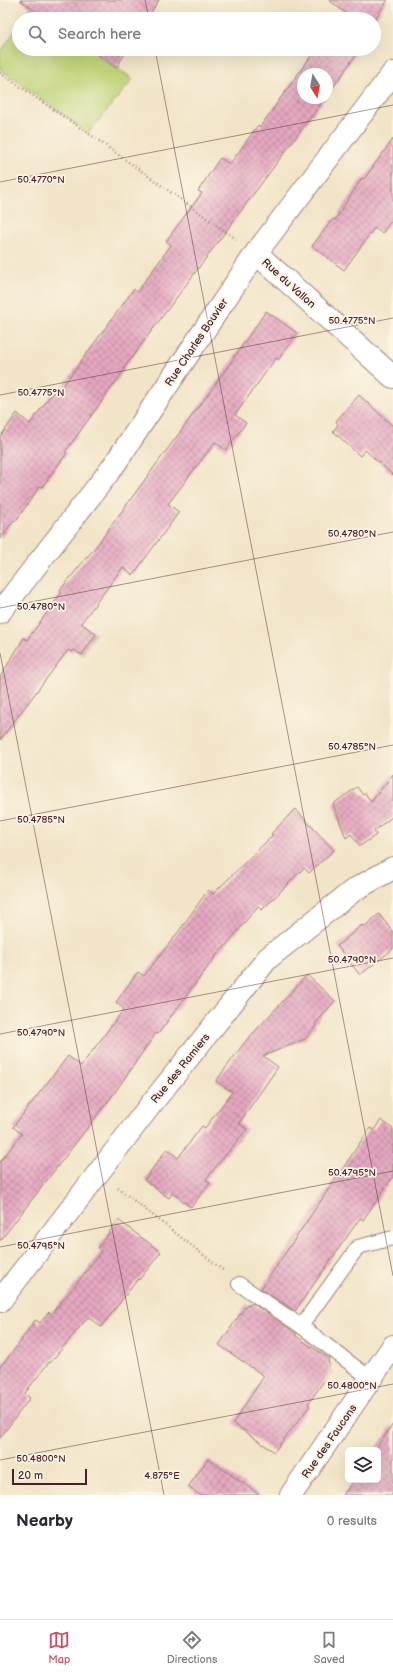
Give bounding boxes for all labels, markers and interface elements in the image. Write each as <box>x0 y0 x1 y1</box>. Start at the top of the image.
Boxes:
search box <box>12 12 381 56</box>
icon: search <box>26 23 48 45</box>
text: Search here <box>58 25 141 44</box>
north arrow <box>297 68 333 104</box>
text: 50.4770°N <box>17 174 65 186</box>
street label: Rue du Vallon <box>259 256 318 311</box>
street label: Rue Charles Bouvier <box>162 295 231 389</box>
text: 50.4775°N <box>328 315 376 327</box>
text: 50.4775°N <box>17 387 65 399</box>
text: 50.4780°N <box>328 528 376 540</box>
text: 50.4780°N <box>17 601 65 613</box>
text: 50.4785°N <box>328 741 376 753</box>
text: 50.4785°N <box>17 814 65 826</box>
text: 50.4790°N <box>328 954 376 966</box>
text: 50.4790°N <box>17 1027 65 1039</box>
street label: Rue des Ramiers <box>148 1030 213 1106</box>
text: 50.4795°N <box>328 1167 376 1179</box>
text: 50.4795°N <box>17 1240 65 1252</box>
text: 50.4800°N <box>327 1380 377 1392</box>
street label: Rue des Faucons <box>299 1401 360 1481</box>
map controls <box>345 1447 381 1483</box>
button: layers <box>345 1447 381 1483</box>
text: 50.4800°N <box>16 1453 66 1465</box>
scale bar <box>12 1467 87 1486</box>
text: 20 m <box>18 1469 43 1482</box>
text: 4.875°E <box>144 1470 180 1482</box>
text: Nearby <box>16 1511 73 1531</box>
text: 0 results <box>327 1513 377 1529</box>
tab: Map <box>48 1629 70 1666</box>
tab: Directions <box>167 1629 217 1666</box>
tab: Saved <box>314 1629 345 1666</box>

